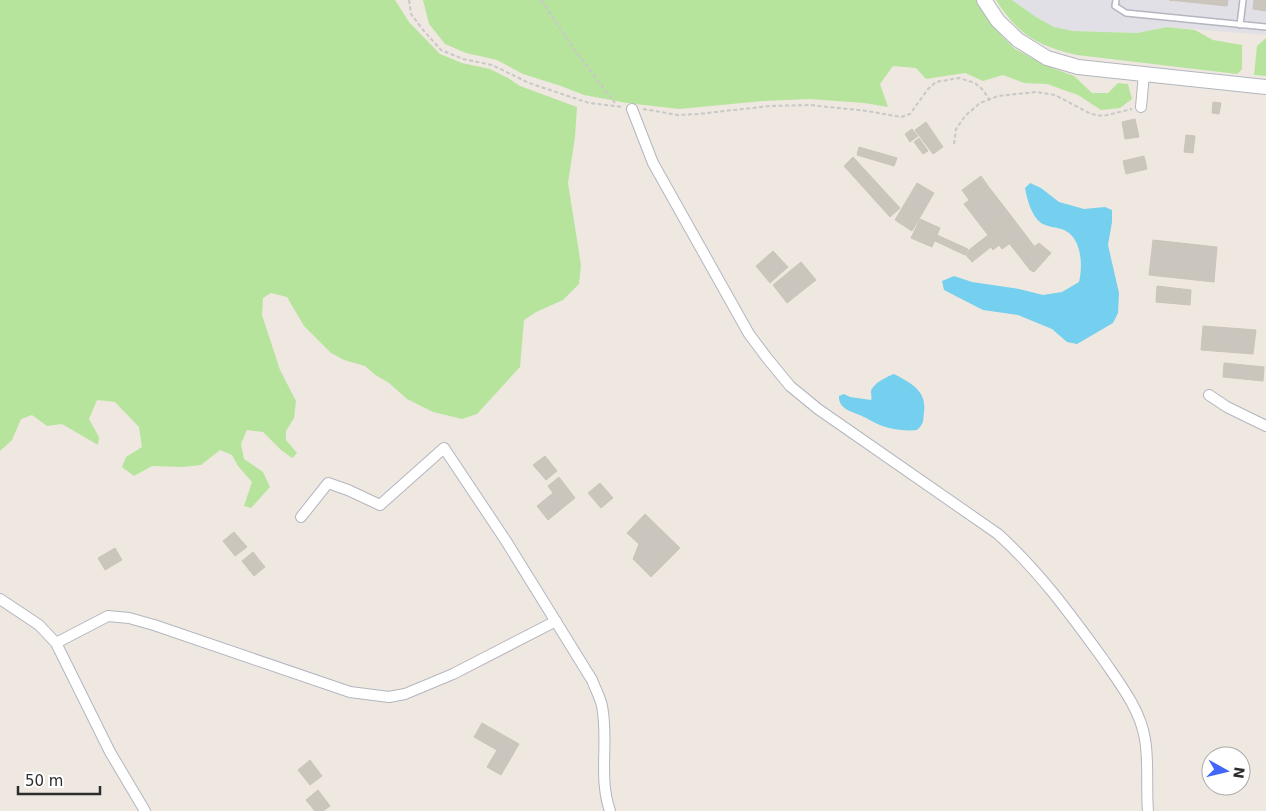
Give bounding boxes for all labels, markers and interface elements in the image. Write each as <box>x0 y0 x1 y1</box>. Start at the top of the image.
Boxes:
north arrow <box>1201 746 1251 796</box>
scale bar <box>18 764 100 796</box>
text: N <box>1230 766 1248 780</box>
text: 50 m <box>25 772 63 790</box>

